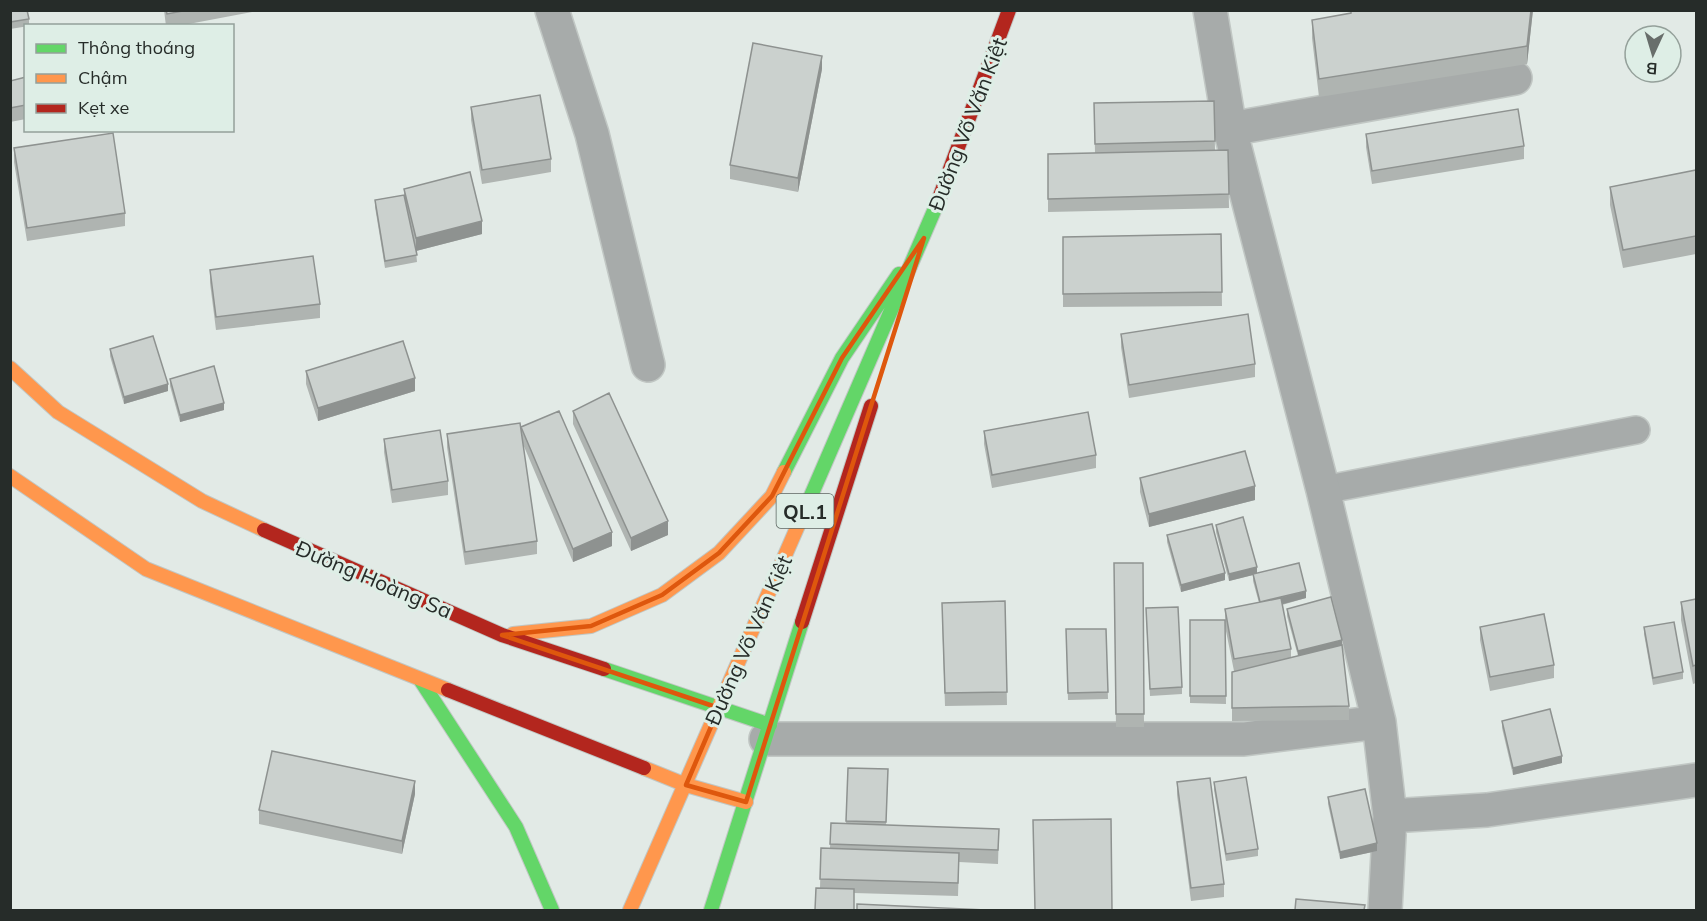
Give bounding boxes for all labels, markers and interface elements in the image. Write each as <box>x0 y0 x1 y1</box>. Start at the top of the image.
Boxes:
legend <box>24 24 234 132</box>
north arrow <box>1623 24 1683 84</box>
street label: Đường Võ Văn Kiệt <box>922 34 1012 214</box>
text: Thông thoáng <box>78 36 195 59</box>
text: B <box>1646 59 1658 79</box>
text: Chậm <box>78 66 127 89</box>
text: Kẹt xe <box>78 96 129 119</box>
road number: QL.1 <box>776 494 834 528</box>
street label: Đường Hoàng Sa <box>292 534 456 624</box>
street label: Đường Võ Văn Kiệt <box>699 551 797 729</box>

